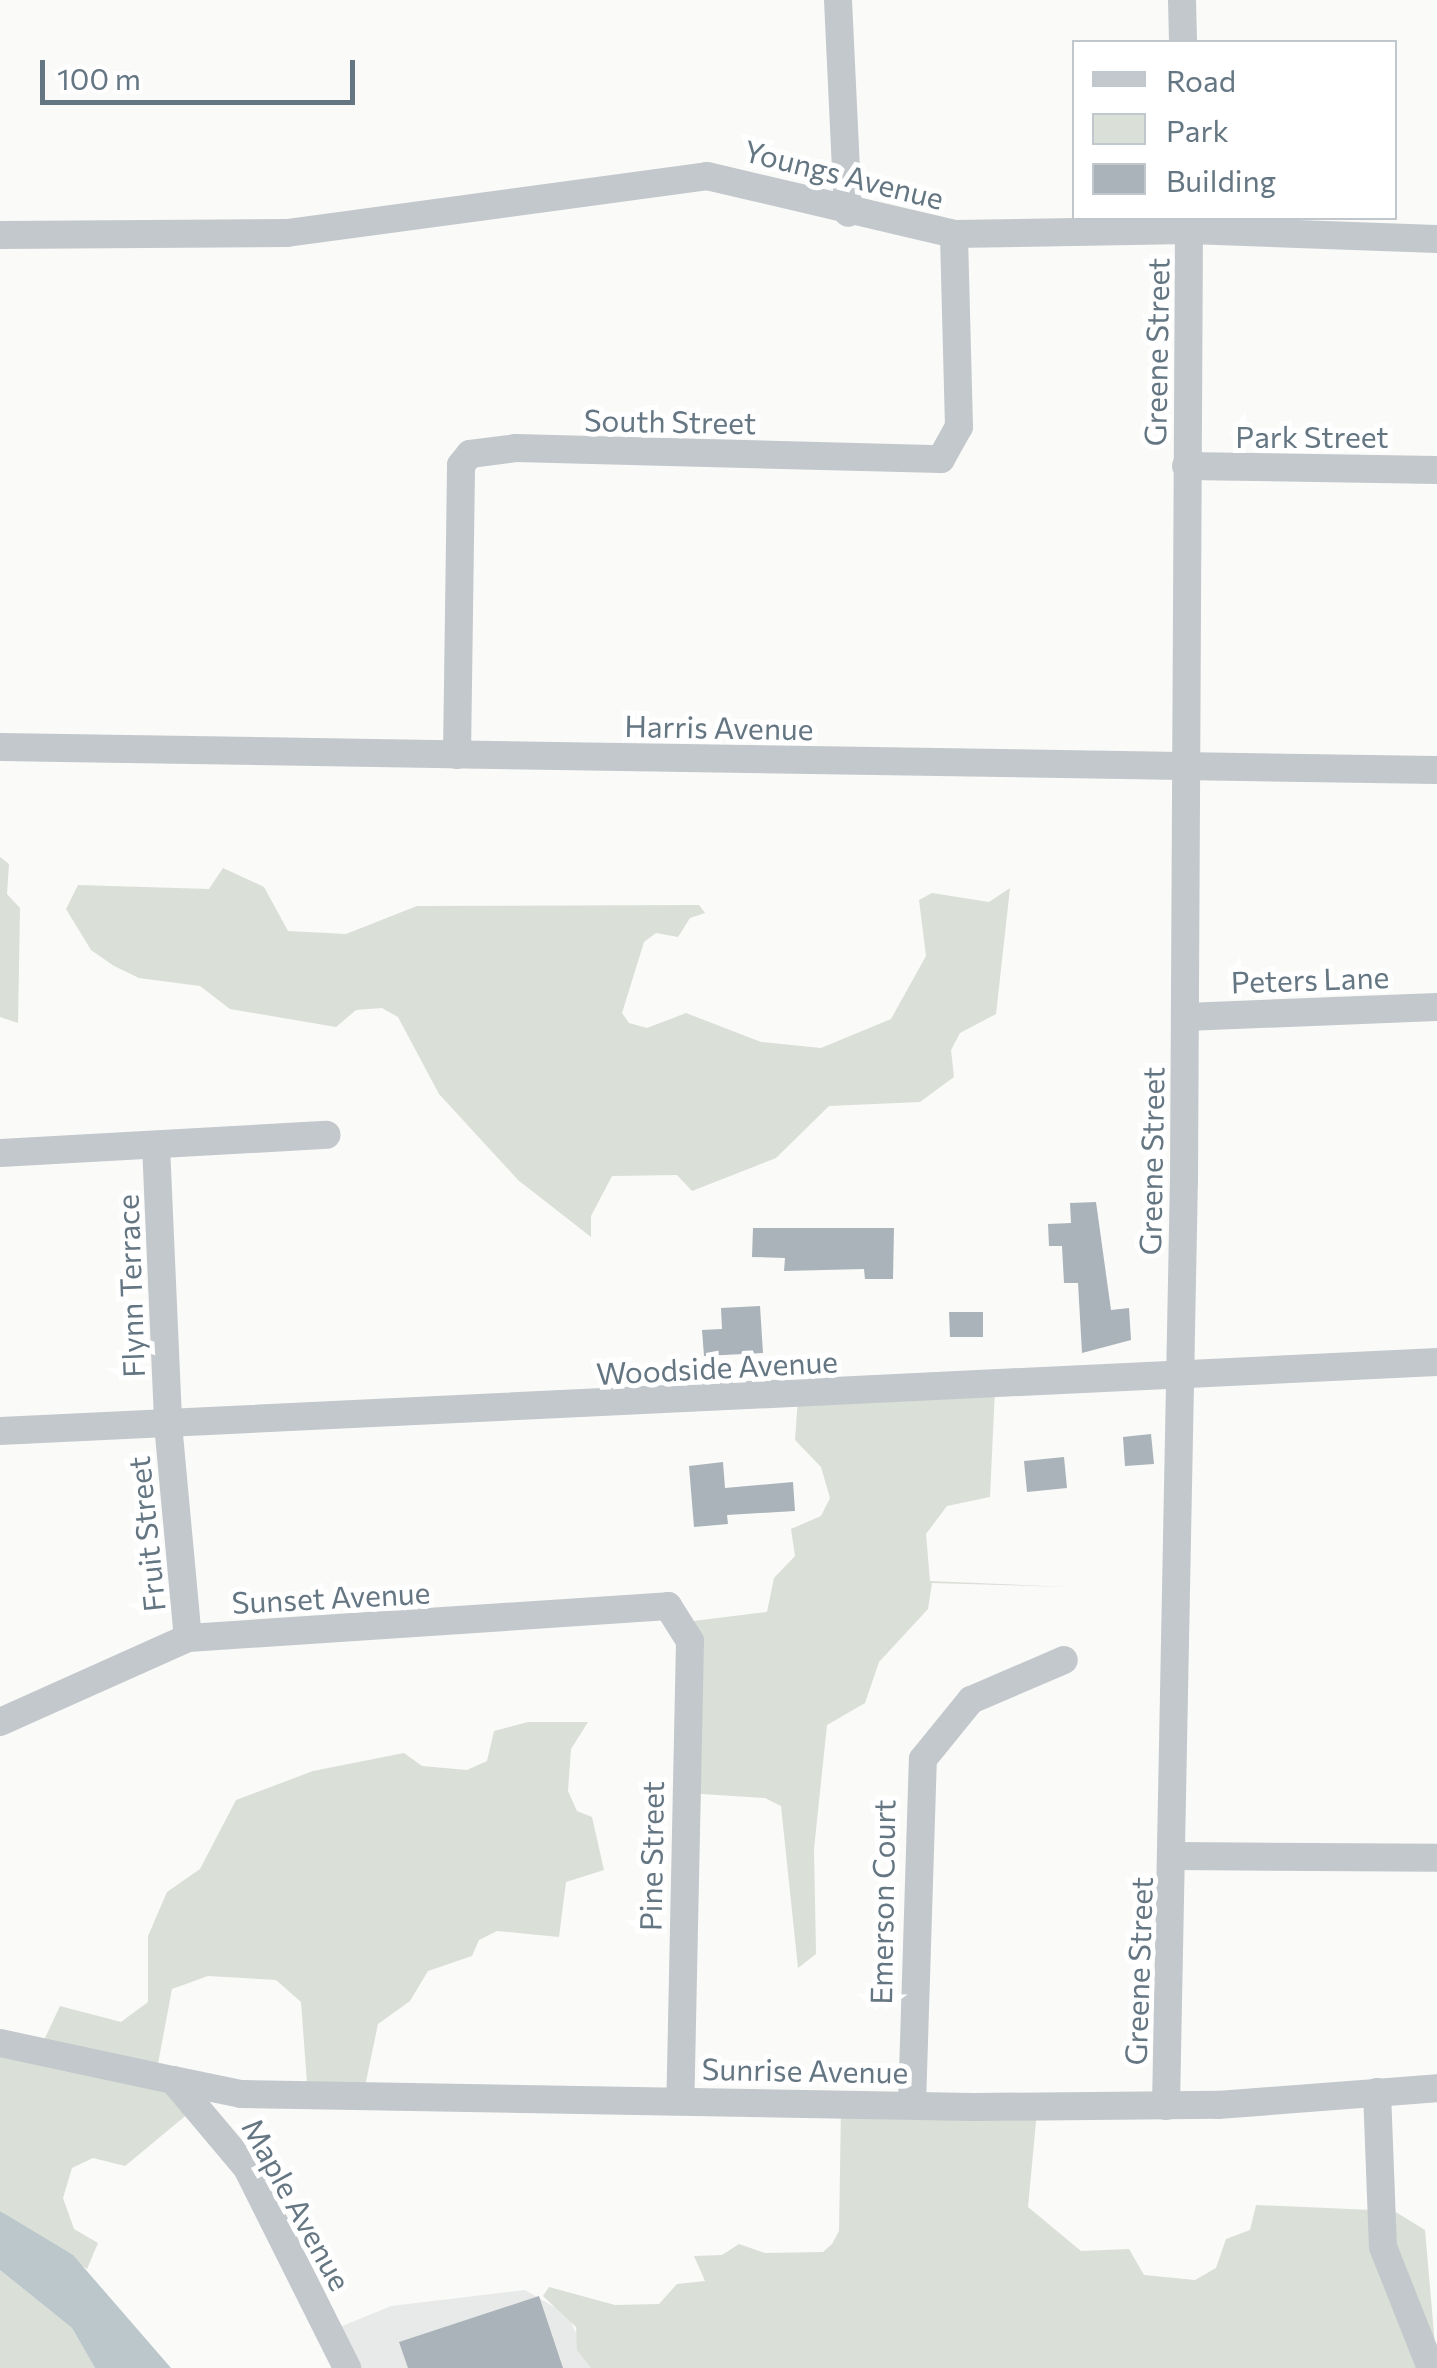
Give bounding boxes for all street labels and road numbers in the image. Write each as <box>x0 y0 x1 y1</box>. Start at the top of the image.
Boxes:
street label: Youngs Avenue <box>741 132 947 216</box>
street label: Greene Street <box>1136 257 1176 447</box>
street label: South Street <box>584 401 756 441</box>
street label: Park Street <box>1235 418 1389 454</box>
street label: Harris Avenue <box>624 707 814 747</box>
street label: Peters Lane <box>1230 958 1390 1000</box>
street label: Greene Street <box>1131 1066 1171 1256</box>
street label: Flynn Terrace <box>109 1194 151 1378</box>
street label: Woodside Avenue <box>595 1343 839 1391</box>
street label: Fruit Street <box>120 1455 172 1613</box>
street label: Sunset Avenue <box>231 1574 431 1620</box>
street label: Pine Street <box>632 1781 670 1931</box>
street label: Emerson Court <box>862 1799 902 2005</box>
street label: Greene Street <box>1117 1876 1159 2066</box>
street label: Sunrise Avenue <box>701 2050 909 2090</box>
street label: Maple Avenue <box>235 2112 359 2296</box>

